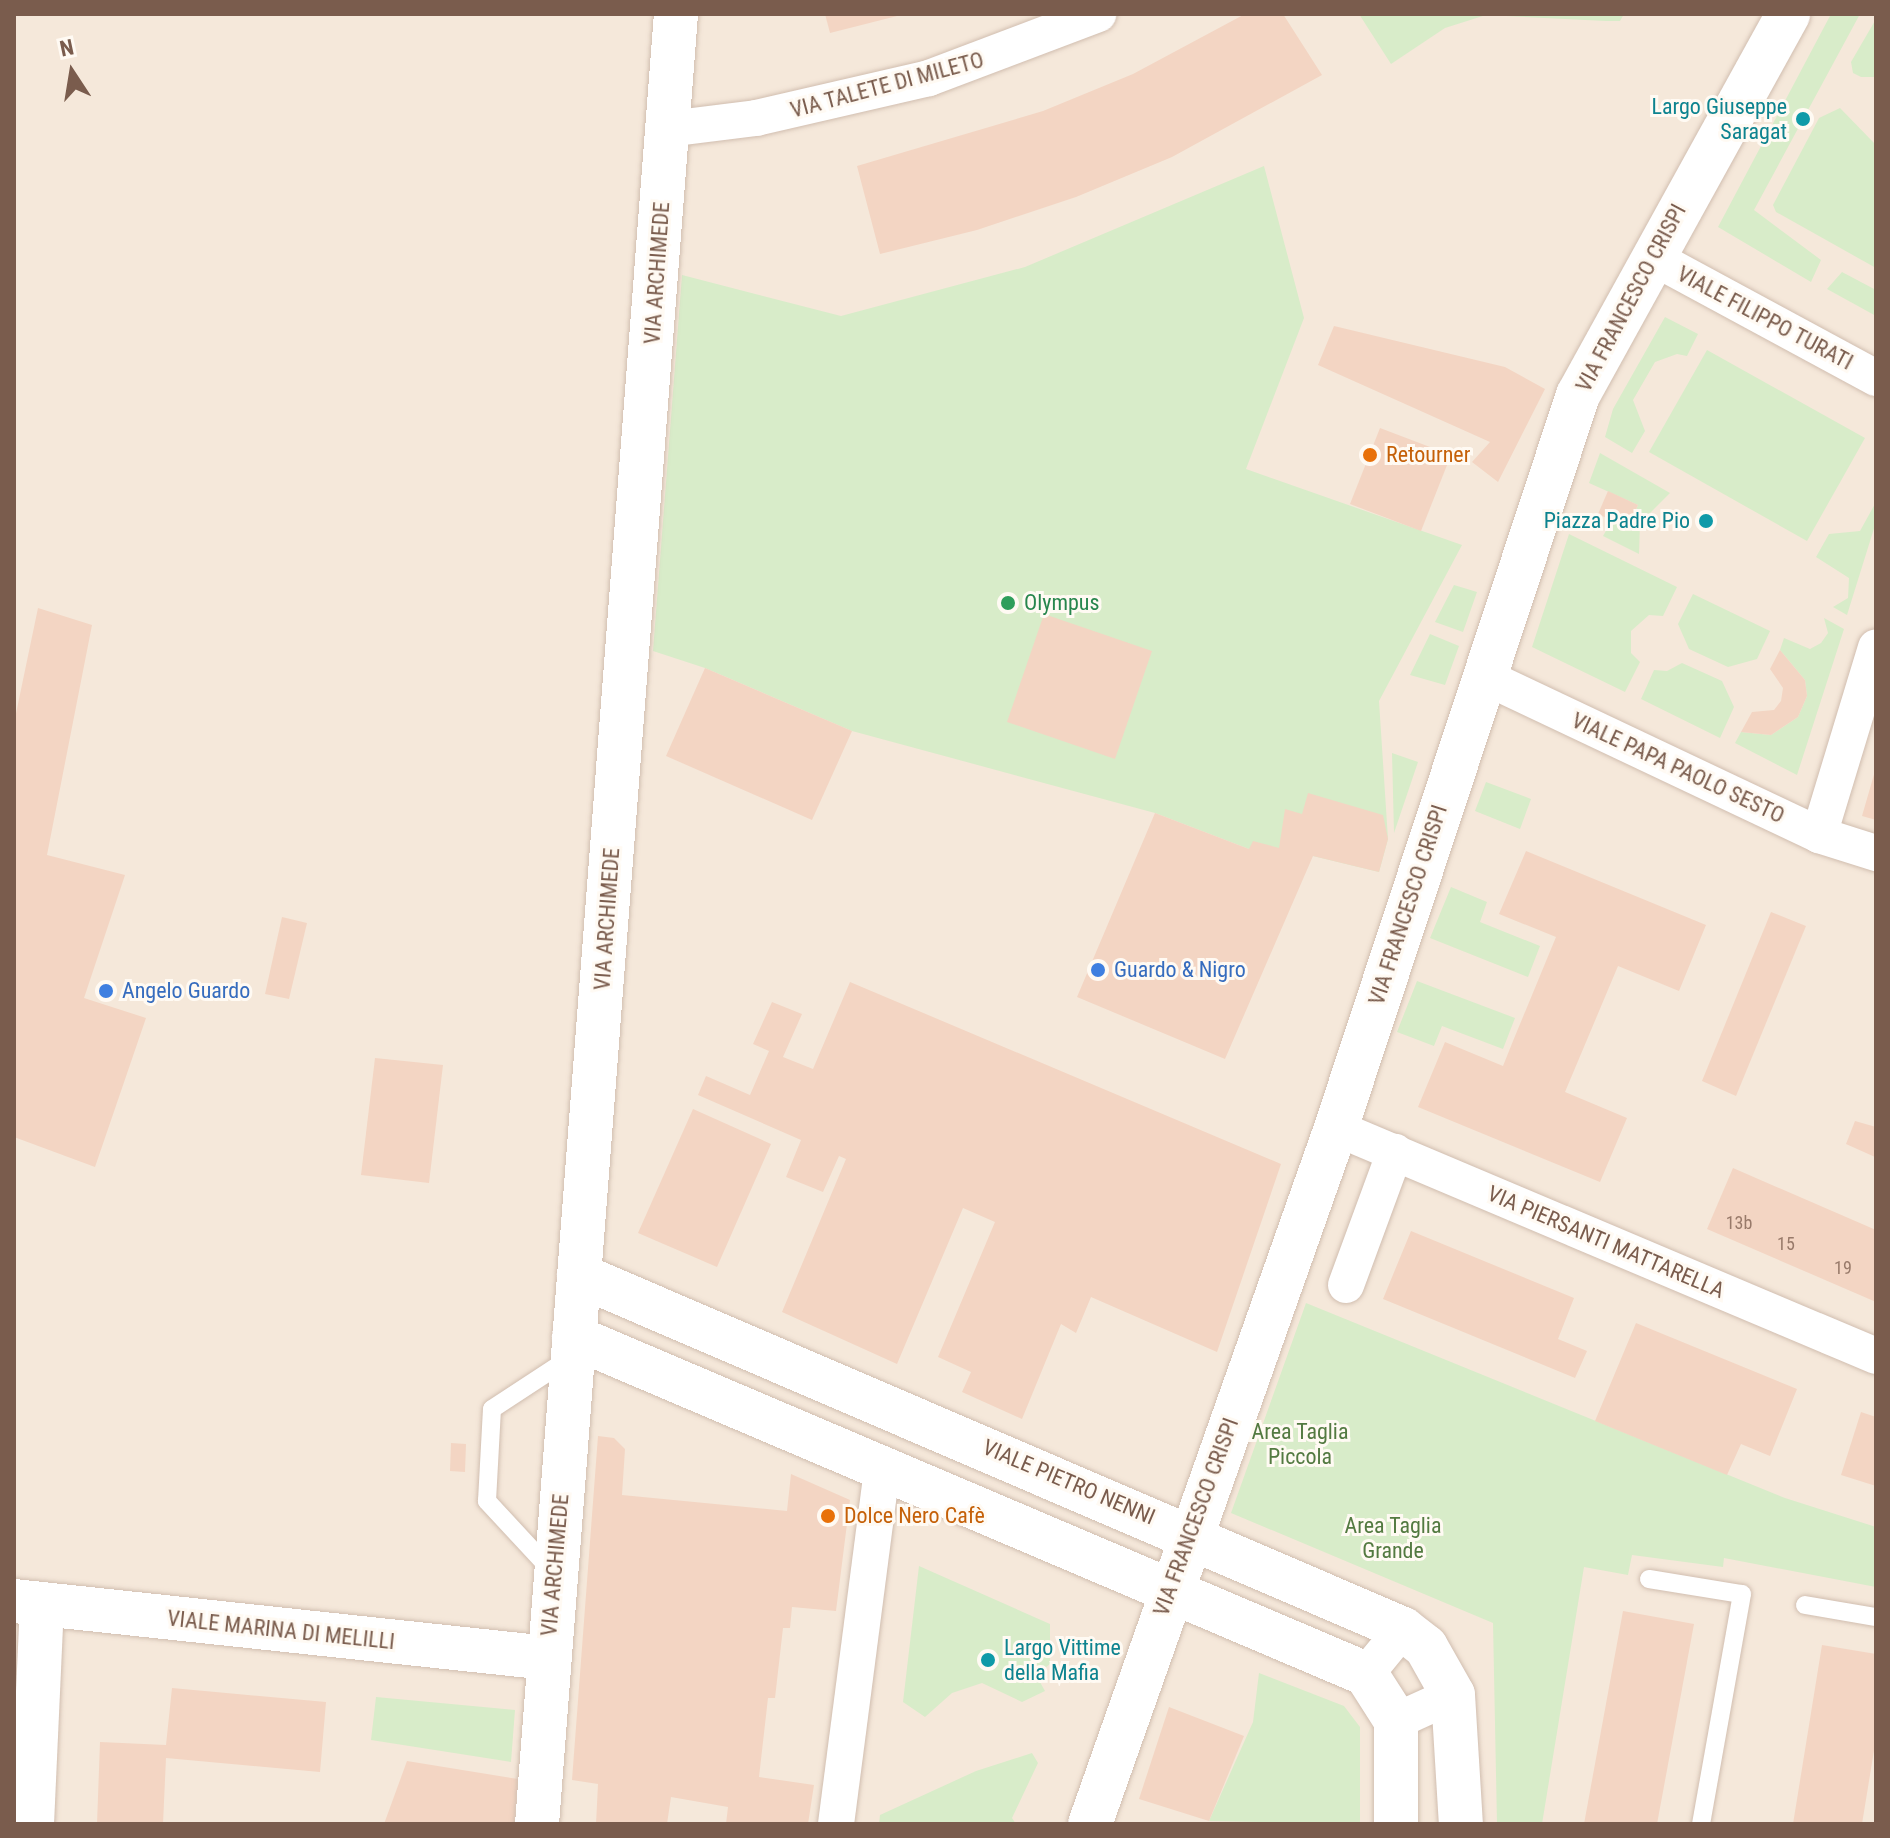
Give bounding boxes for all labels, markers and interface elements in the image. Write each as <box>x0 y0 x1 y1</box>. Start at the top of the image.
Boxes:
north arrow <box>32 32 112 112</box>
text: N <box>58 34 76 62</box>
street label: VIA TALETE DI MILETO <box>787 46 987 124</box>
place label: Largo Giuseppe Saragat <box>1652 93 1787 144</box>
marker: Largo Giuseppe Saragat <box>1794 110 1812 128</box>
street label: VIA FRANCESCO CRISPI <box>1570 200 1692 396</box>
street label: VIA ARCHIMEDE <box>639 201 675 345</box>
street label: VIALE FILIPPO TURATI <box>1672 260 1858 376</box>
place label: Retourner <box>1386 442 1470 468</box>
marker: Retourner <box>1361 446 1379 464</box>
place label: Piazza Padre Pio <box>1544 508 1690 534</box>
marker: Piazza Padre Pio <box>1697 512 1715 530</box>
place label: Olympus <box>1024 590 1100 616</box>
marker: Olympus <box>999 594 1017 612</box>
street label: VIALE PAPA PAOLO SESTO <box>1567 707 1789 829</box>
street label: VIA FRANCESCO CRISPI <box>1363 802 1453 1008</box>
street label: VIA ARCHIMEDE <box>589 847 625 991</box>
place label: Guardo & Nigro <box>1114 957 1246 983</box>
marker: Guardo & Nigro <box>1089 961 1107 979</box>
place label: Angelo Guardo <box>122 978 250 1004</box>
marker: Angelo Guardo <box>97 982 115 1000</box>
street label: VIA PIERSANTI MATTARELLA <box>1484 1180 1728 1304</box>
house number: 13b <box>1726 1212 1752 1234</box>
house number: 15 <box>1777 1233 1795 1255</box>
house number: 19 <box>1834 1257 1852 1279</box>
street label: VIA FRANCESCO CRISPI <box>1148 1414 1244 1620</box>
park label: Area Taglia Piccola <box>1251 1418 1349 1470</box>
street label: VIALE PIETRO NENNI <box>979 1434 1159 1530</box>
street label: VIA ARCHIMEDE <box>536 1493 574 1637</box>
place label: Dolce Nero Cafè <box>844 1503 985 1529</box>
marker: Dolce Nero Cafè <box>819 1507 837 1525</box>
park label: Area Taglia Grande <box>1344 1512 1442 1564</box>
street label: VIALE MARINA DI MELILLI <box>166 1605 396 1655</box>
place label: Largo Vittime della Mafia <box>1004 1634 1121 1686</box>
marker: Largo Vittime della Mafia <box>979 1651 997 1669</box>

